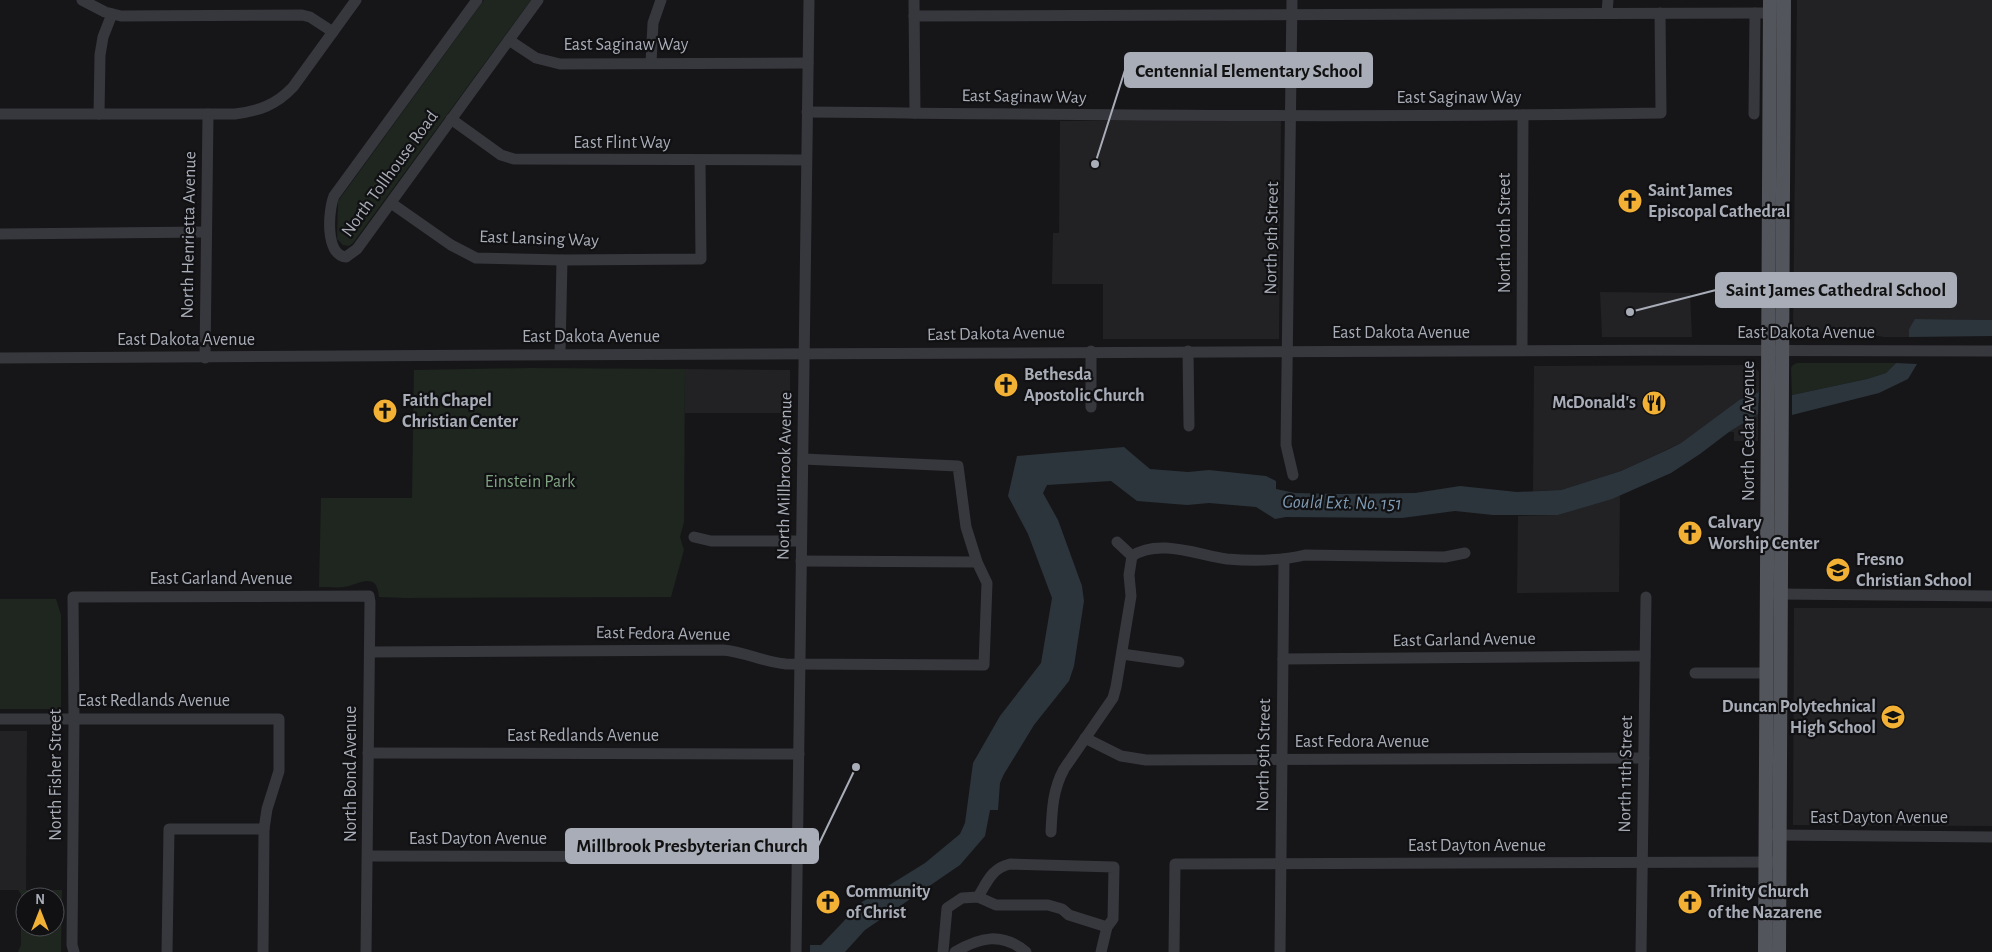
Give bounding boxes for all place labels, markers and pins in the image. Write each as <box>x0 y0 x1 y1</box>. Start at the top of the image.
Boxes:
callout: Centennial Elementary School <box>1125 53 1372 87</box>
place label: Saint James Episcopal Cathedral <box>1648 182 1790 221</box>
church icon: Saint James Episcopal Cathedral <box>1617 188 1643 214</box>
callout: Saint James Cathedral School <box>1716 273 1956 307</box>
place label: Bethesda Apostolic Church <box>1024 366 1144 405</box>
church icon: Bethesda Apostolic Church <box>993 372 1019 398</box>
restaurant icon: McDonald's <box>1641 390 1667 416</box>
place label: Faith Chapel Christian Center <box>402 392 519 431</box>
place label: McDonald's <box>1552 394 1636 412</box>
church icon: Faith Chapel Christian Center <box>372 398 398 424</box>
place label: Calvary Worship Center <box>1708 514 1820 553</box>
church icon: Calvary Worship Center <box>1677 520 1703 546</box>
place label: Fresno Christian School <box>1856 551 1972 590</box>
school or university icon: Fresno Christian School <box>1825 557 1851 583</box>
place label: Duncan Polytechnical High School <box>1722 698 1876 737</box>
school or university icon: Duncan Polytechnical High School <box>1880 704 1906 730</box>
callout: Millbrook Presbyterian Church <box>566 829 818 863</box>
place label: Community of Christ <box>846 883 931 922</box>
place label: Trinity Church of the Nazarene <box>1708 883 1822 922</box>
church icon: Community of Christ <box>815 889 841 915</box>
church icon: Trinity Church of the Nazarene <box>1677 889 1703 915</box>

